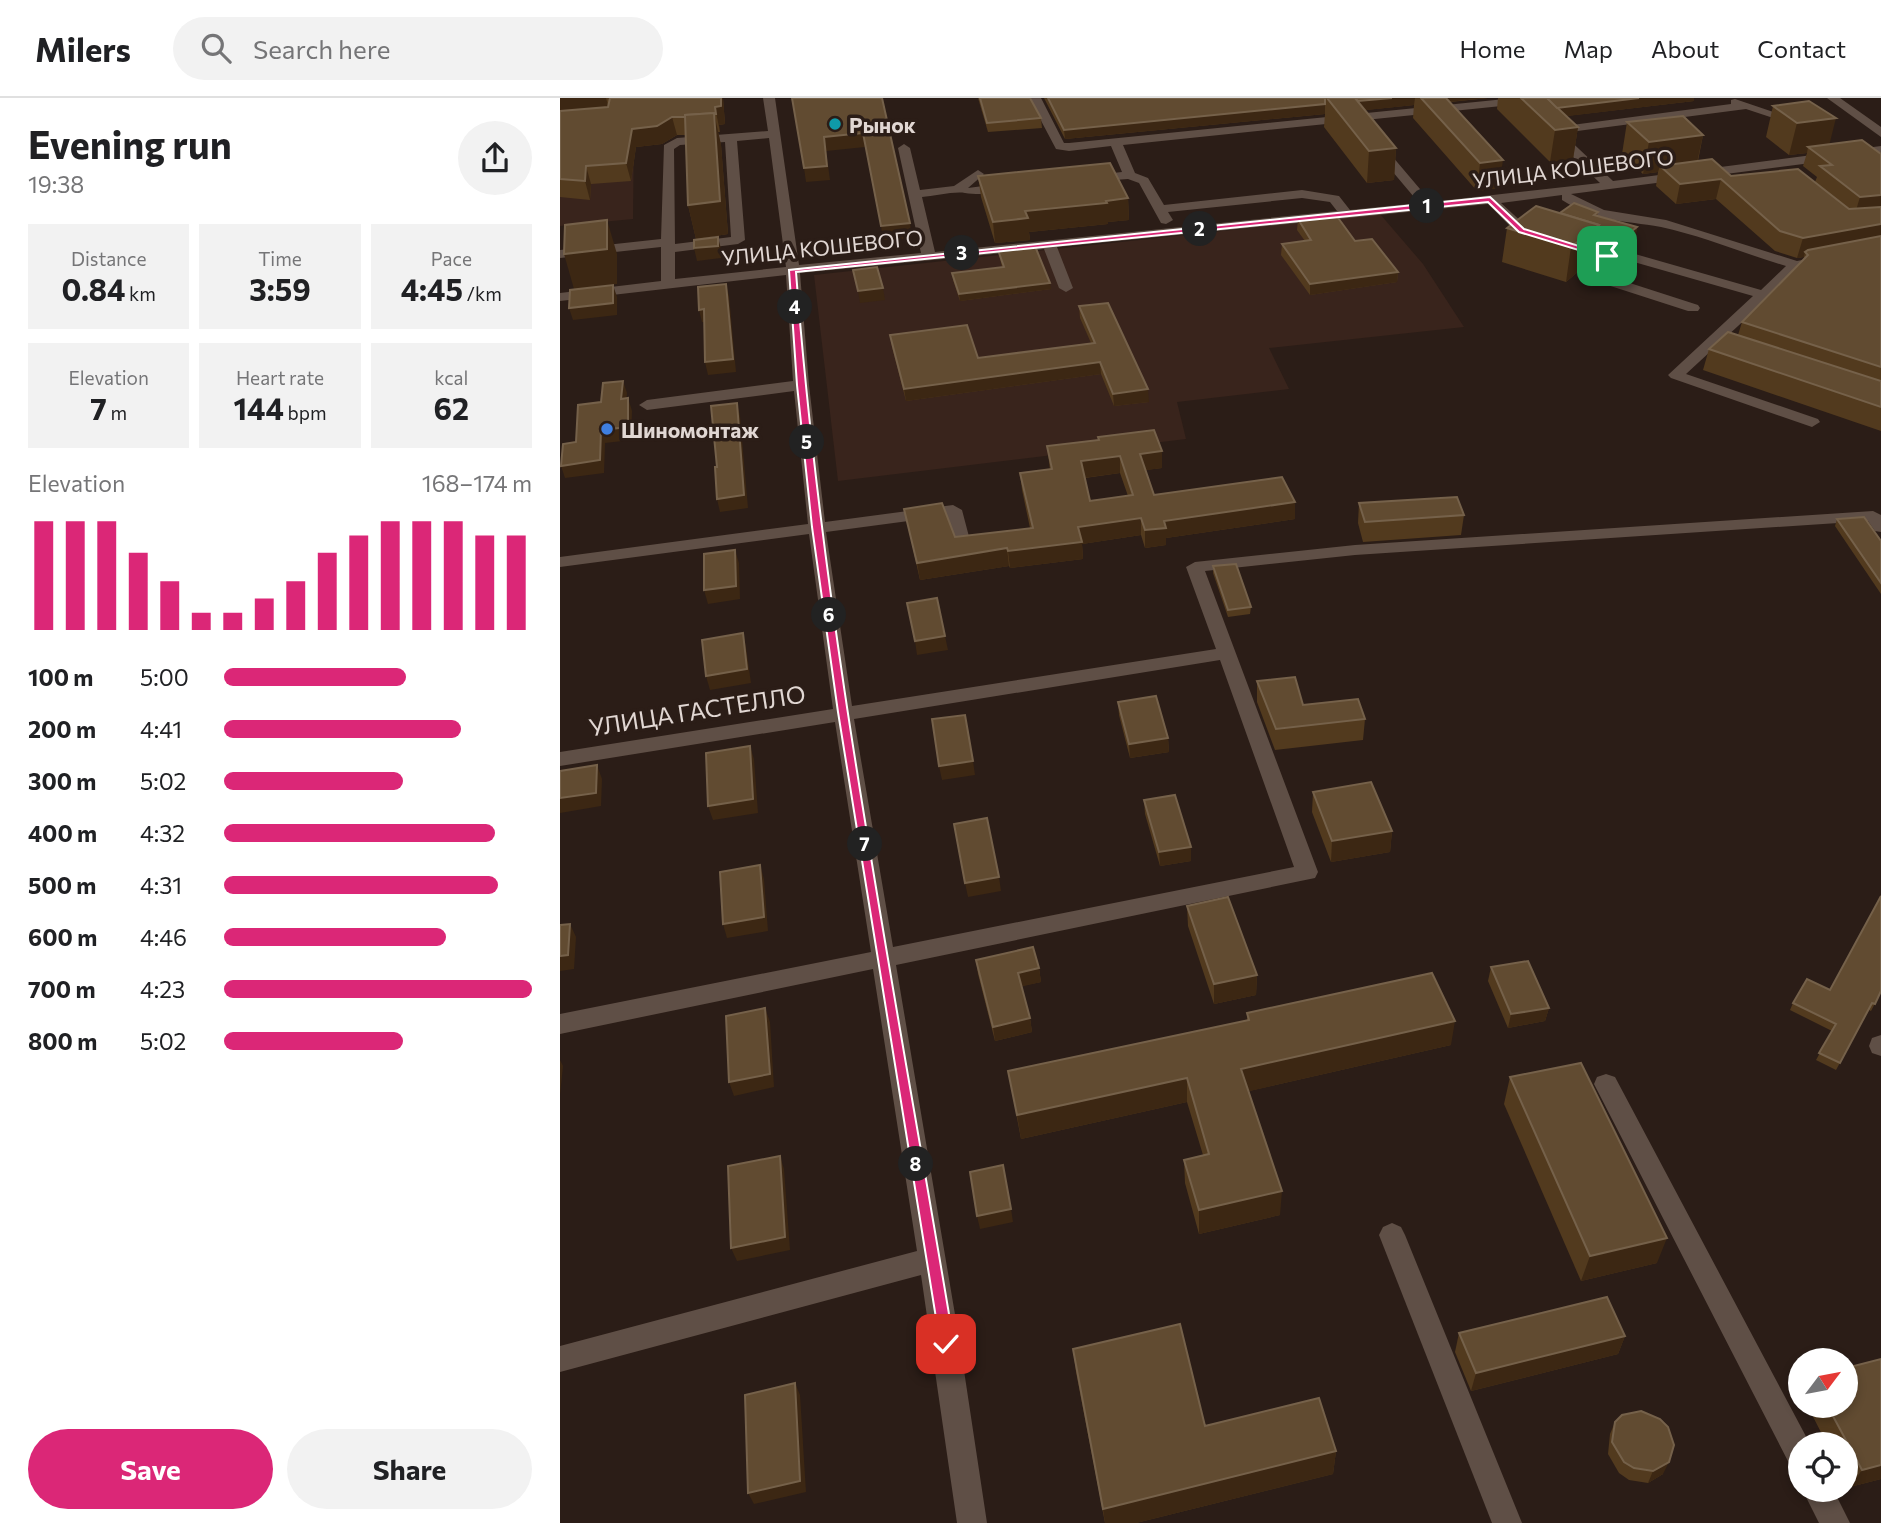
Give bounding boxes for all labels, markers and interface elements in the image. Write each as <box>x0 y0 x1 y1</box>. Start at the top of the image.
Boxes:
search box <box>173 17 663 80</box>
text: Milers <box>35 28 131 69</box>
icon: search <box>197 29 235 67</box>
text: Search here <box>253 33 390 64</box>
text: Home <box>1460 34 1526 63</box>
text: Map <box>1564 34 1613 63</box>
text: About <box>1651 34 1719 63</box>
text: Contact <box>1757 34 1846 63</box>
place label: Рынок <box>849 112 916 137</box>
marker: Рынок <box>827 116 843 132</box>
text: Evening run <box>28 120 232 167</box>
button: share <box>458 121 532 195</box>
street label: УЛИЦА КОШЕВОГО <box>1471 143 1675 193</box>
text: 19:38 <box>28 170 84 198</box>
pin: 1 <box>1410 188 1444 224</box>
text: 1 <box>1422 194 1431 217</box>
pin: 2 <box>1182 212 1218 246</box>
text: 2 <box>1194 217 1205 240</box>
street label: УЛИЦА КОШЕВОГО <box>720 224 924 270</box>
pin <box>1577 226 1637 286</box>
pin: 3 <box>944 236 980 270</box>
icon: arrive <box>1588 237 1626 275</box>
text: 3 <box>956 241 967 264</box>
text: Distance <box>71 247 146 270</box>
text: Time <box>258 247 302 270</box>
text: Pace <box>431 247 472 270</box>
text: 0.84 <box>61 270 125 307</box>
text: 3:59 <box>249 270 311 307</box>
text: 4:45 <box>401 270 463 307</box>
text: km <box>125 282 156 305</box>
text: /km <box>463 282 502 305</box>
pin: 4 <box>778 290 812 325</box>
text: 4 <box>789 295 800 318</box>
text: Elevation <box>69 366 149 389</box>
text: Heart rate <box>236 366 324 389</box>
text: kcal <box>434 366 468 389</box>
text: 7 <box>90 389 107 426</box>
text: 144 <box>233 389 284 426</box>
text: 62 <box>434 389 469 426</box>
text: m <box>107 401 127 424</box>
text: bpm <box>284 401 327 424</box>
place label: Шиномонтаж <box>621 417 759 442</box>
marker: Шиномонтаж <box>599 421 615 437</box>
pin: 5 <box>790 424 824 460</box>
text: 5 <box>801 430 812 453</box>
text: Elevation <box>28 469 125 497</box>
text: 168–174 m <box>422 469 532 497</box>
pin: 6 <box>812 598 846 632</box>
text: 6 <box>823 603 834 626</box>
text: 100 m <box>28 663 93 691</box>
text: 5:00 <box>140 663 189 691</box>
street label: УЛИЦА ГАСТЕЛЛО <box>587 679 807 741</box>
text: 200 m <box>28 715 96 743</box>
text: 4:41 <box>140 715 182 743</box>
text: 300 m <box>28 767 96 795</box>
text: 5:02 <box>140 767 186 795</box>
text: 400 m <box>28 819 97 847</box>
text: 4:32 <box>140 819 185 847</box>
pin: 7 <box>848 826 882 862</box>
text: 7 <box>859 832 870 855</box>
text: 500 m <box>28 871 96 899</box>
text: 4:31 <box>140 871 182 899</box>
text: 600 m <box>28 923 97 951</box>
text: 4:46 <box>140 923 187 951</box>
text: 700 m <box>28 975 96 1003</box>
text: 4:23 <box>140 975 185 1003</box>
text: 800 m <box>28 1027 97 1055</box>
text: 5:02 <box>140 1027 186 1055</box>
pin: 8 <box>898 1146 934 1182</box>
text: 8 <box>910 1152 921 1175</box>
pin <box>916 1314 976 1374</box>
icon: check <box>927 1325 965 1363</box>
north arrow <box>1788 1348 1858 1418</box>
map controls <box>1788 1348 1858 1502</box>
button: Save <box>28 1429 273 1509</box>
button: Share <box>287 1429 532 1509</box>
button: locate <box>1788 1432 1858 1502</box>

